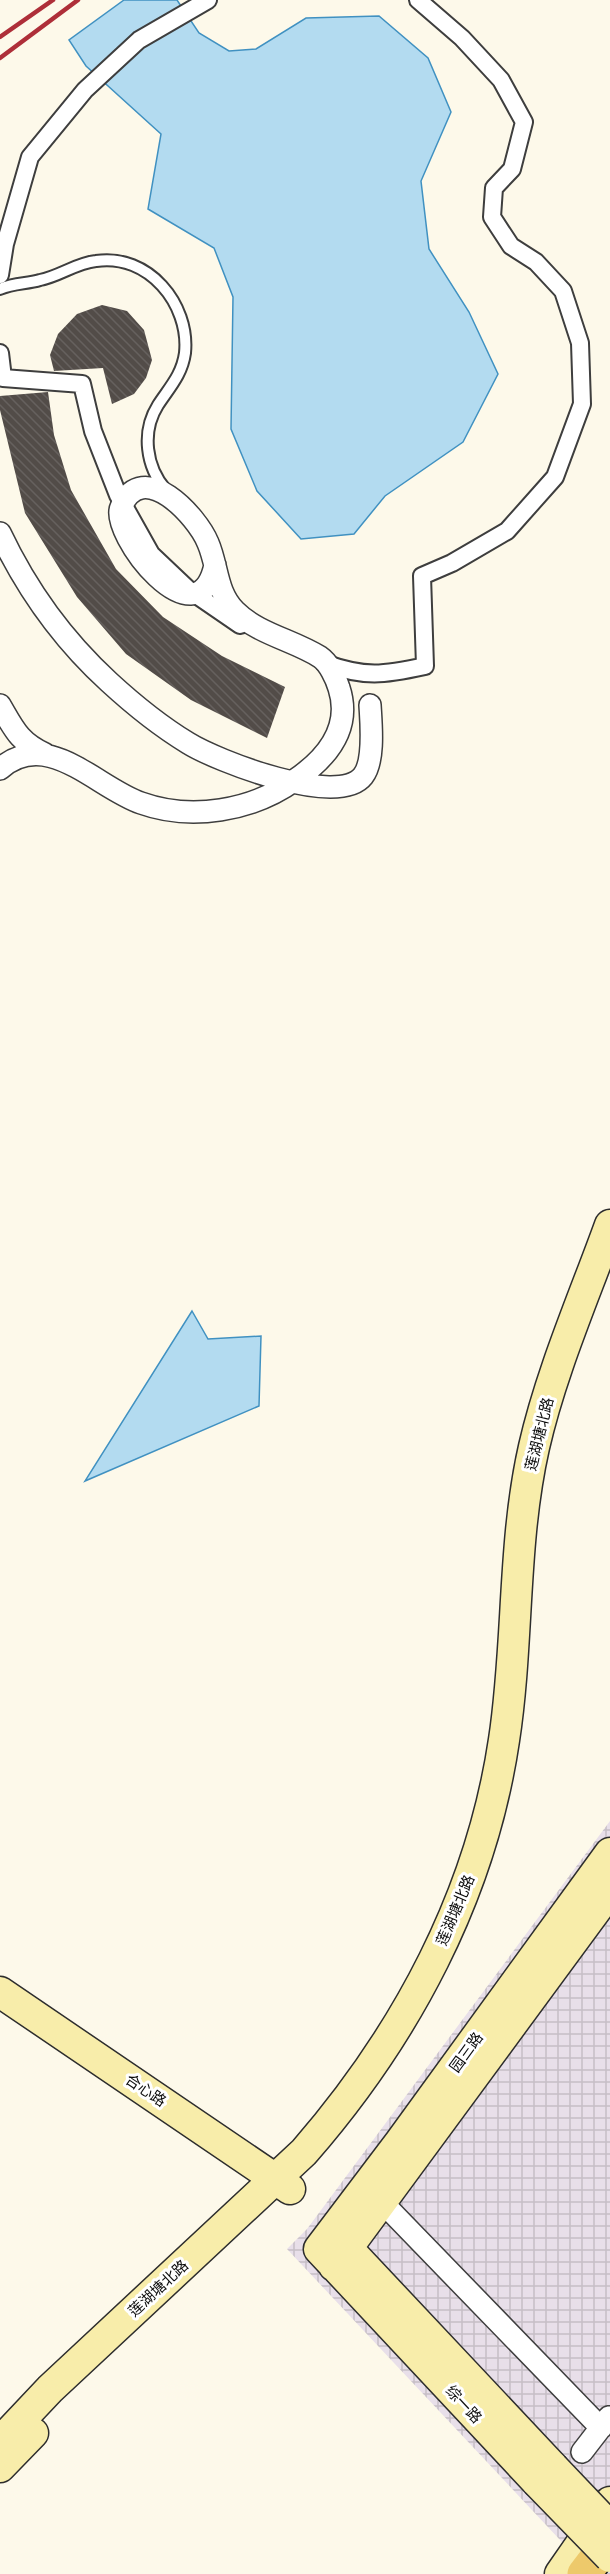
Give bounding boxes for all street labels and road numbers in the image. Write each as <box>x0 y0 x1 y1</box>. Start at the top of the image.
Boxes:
street label: 莲湖塘北路 <box>521 1395 557 1473</box>
street label: 莲湖塘北路 <box>432 1872 478 1948</box>
street label: 园三路 <box>445 2028 487 2076</box>
street label: 合心路 <box>122 2070 170 2110</box>
street label: 莲湖塘北路 <box>124 2255 192 2321</box>
street label: 综一路 <box>442 2381 486 2427</box>

